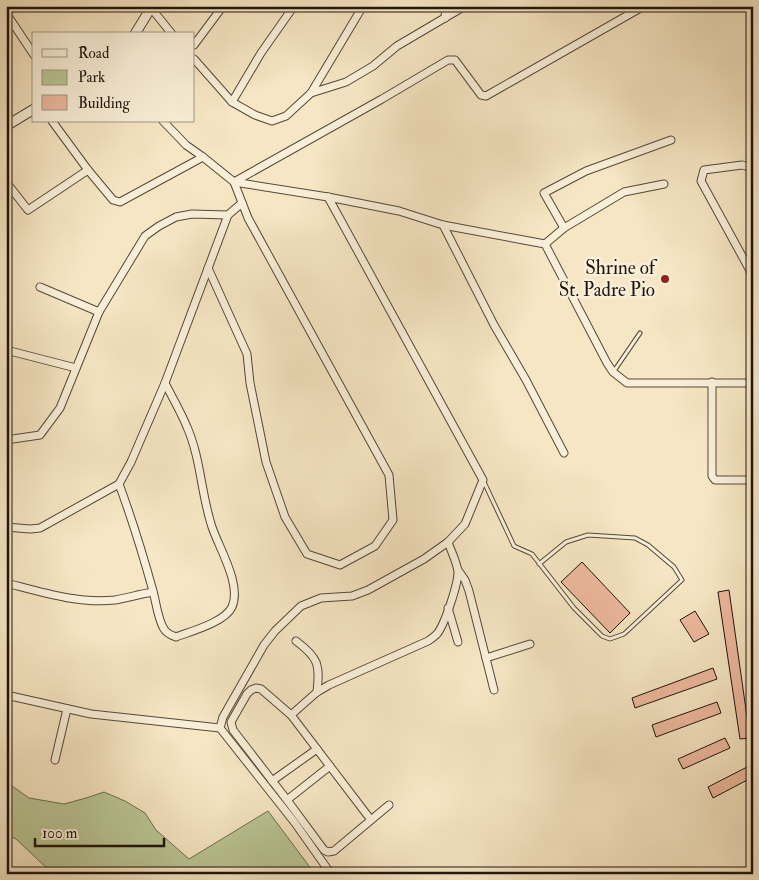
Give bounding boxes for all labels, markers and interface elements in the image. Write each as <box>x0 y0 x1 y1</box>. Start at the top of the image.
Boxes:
legend <box>32 32 195 122</box>
text: Road <box>78 44 110 63</box>
text: Park <box>78 68 105 87</box>
text: Building <box>78 94 130 113</box>
place label: Shrine of St. Padre Pio <box>559 256 658 302</box>
marker: Shrine of St. Padre Pio <box>659 273 671 285</box>
scale bar <box>35 815 164 847</box>
text: 100 m <box>42 824 78 843</box>

